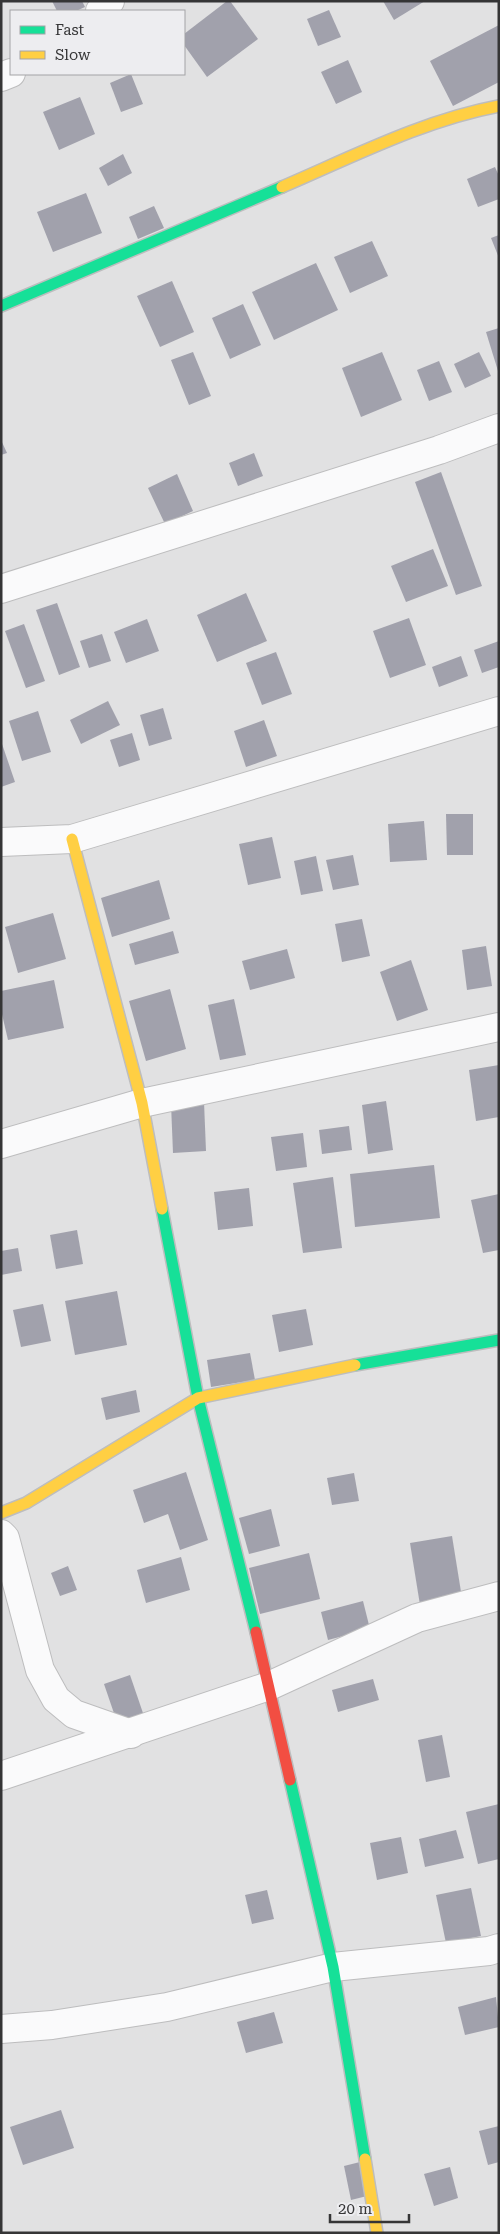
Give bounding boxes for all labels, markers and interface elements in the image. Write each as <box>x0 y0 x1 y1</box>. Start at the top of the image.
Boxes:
legend <box>10 10 185 75</box>
text: Fast <box>55 21 85 39</box>
text: Slow <box>55 46 91 64</box>
scale bar <box>330 2192 409 2224</box>
text: 20 m <box>338 2200 373 2218</box>

